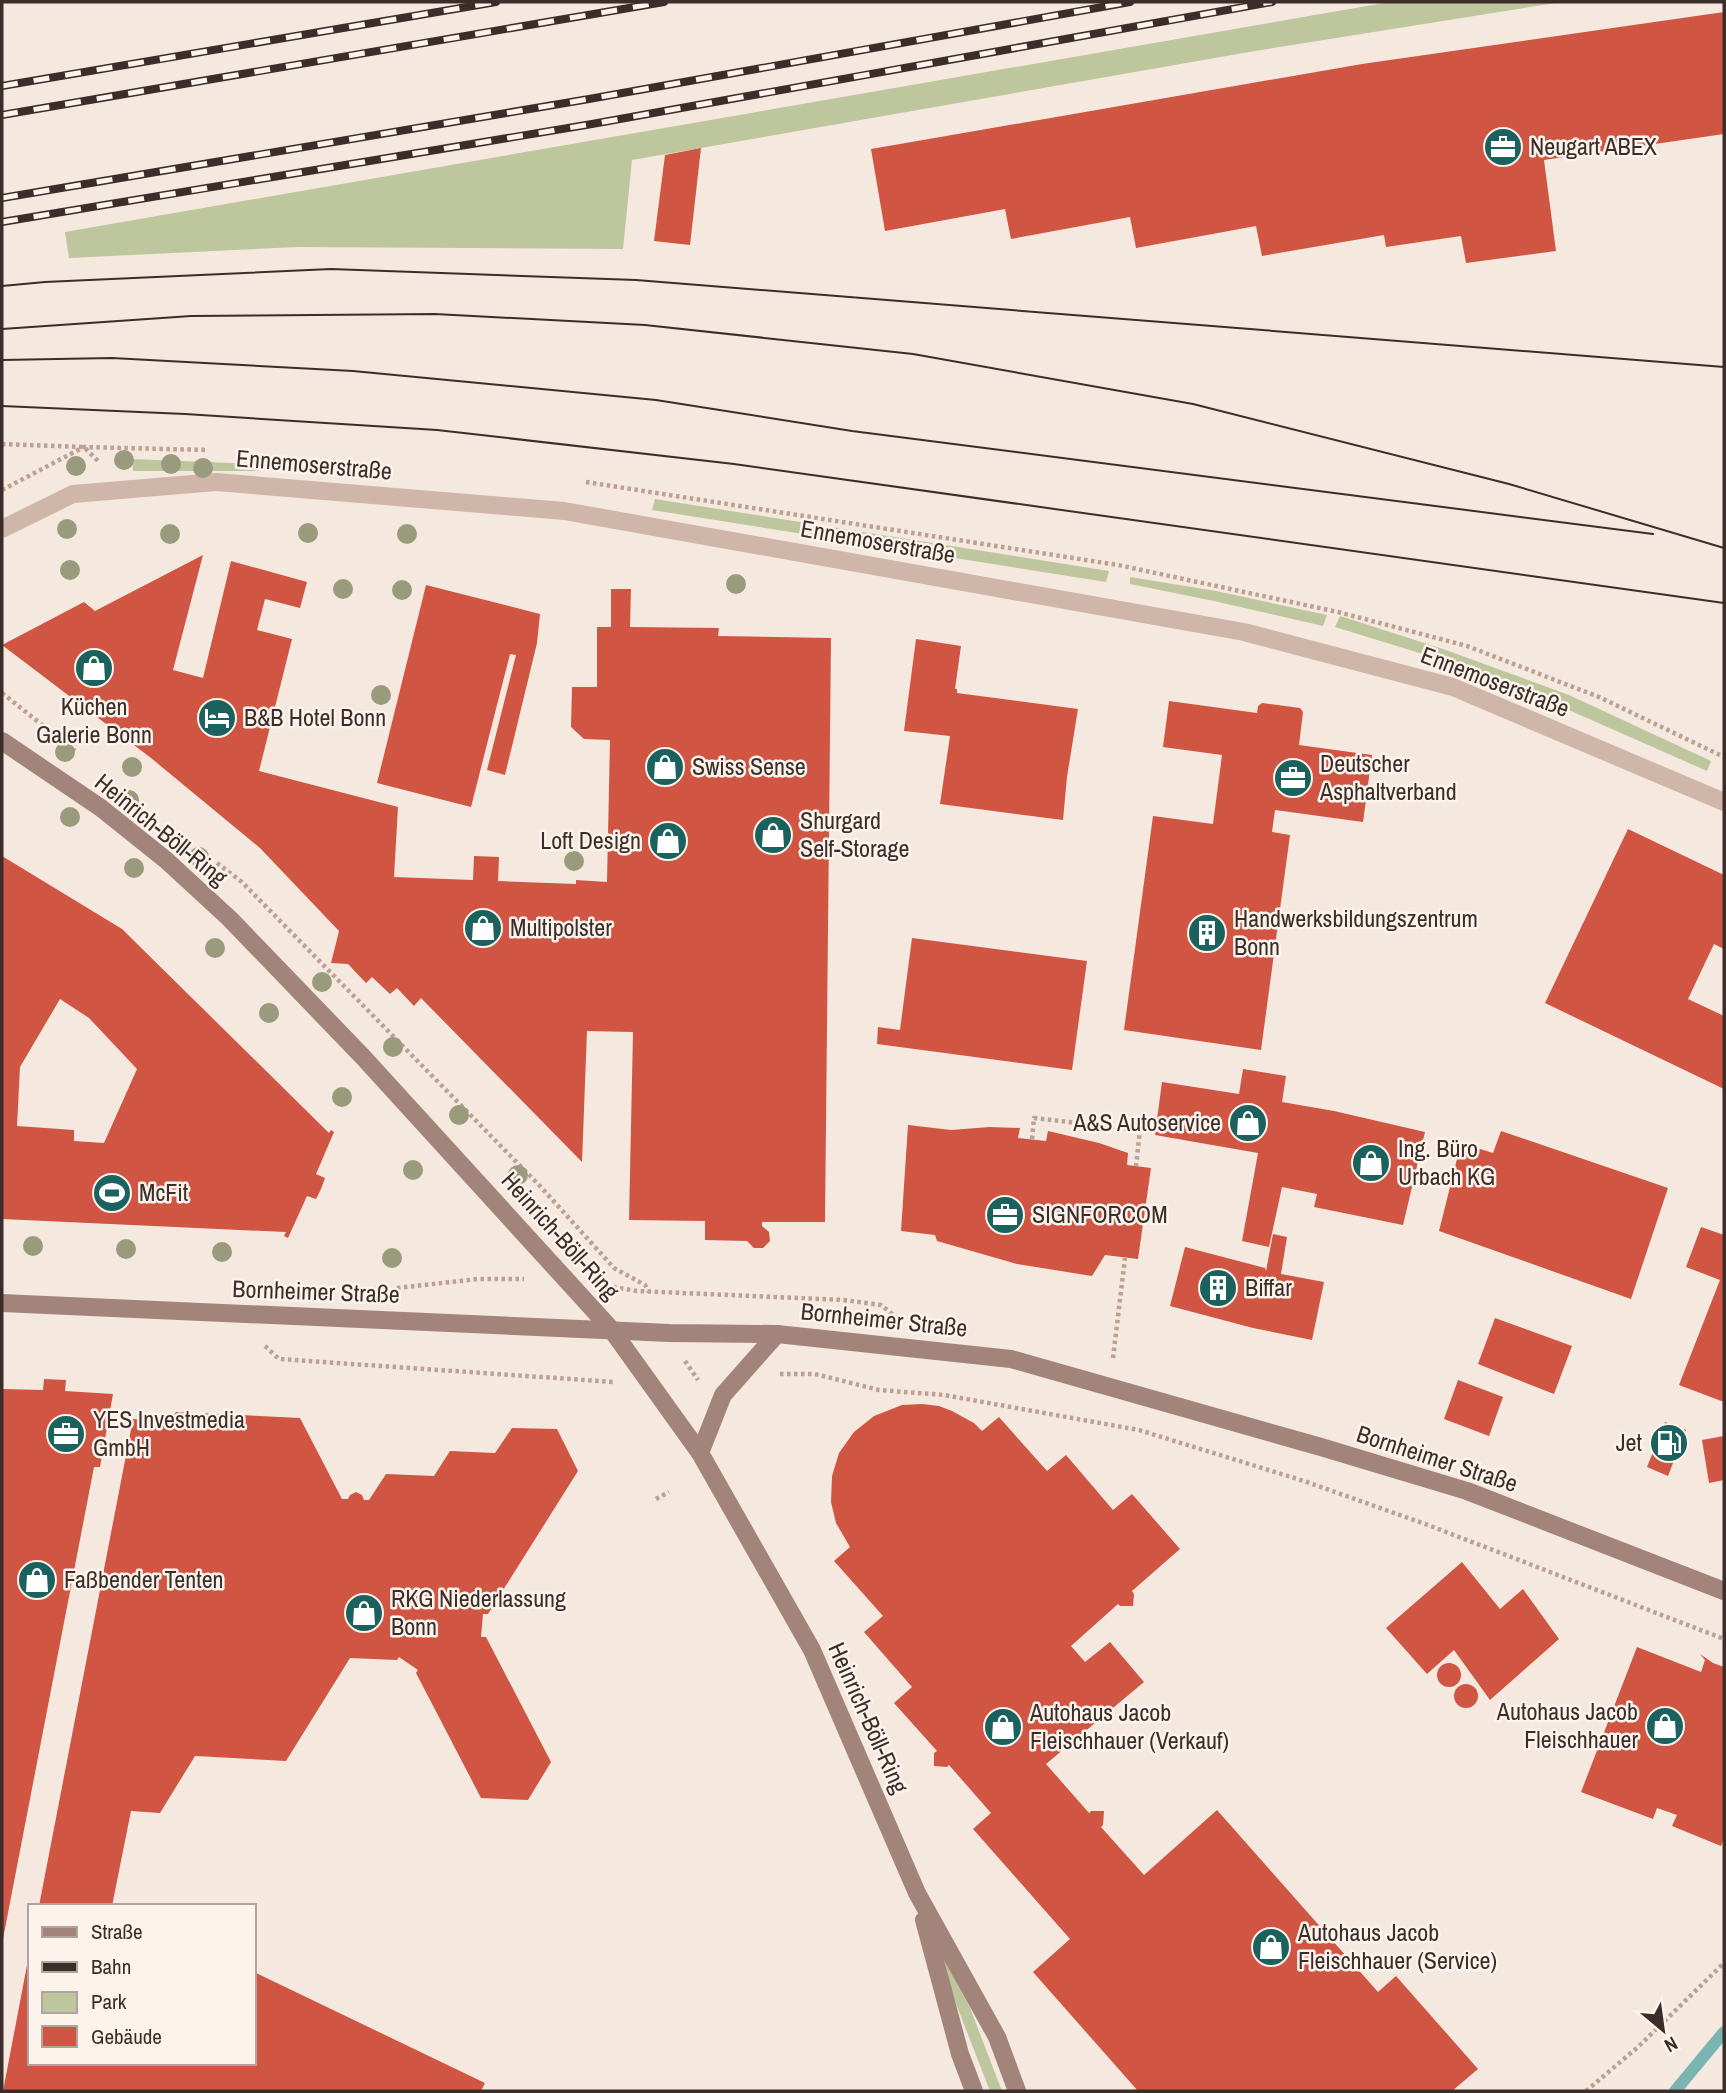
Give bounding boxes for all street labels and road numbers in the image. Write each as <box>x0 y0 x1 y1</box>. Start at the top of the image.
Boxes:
street label: Ennemoserstraße <box>235 441 393 487</box>
street label: Ennemoserstraße <box>798 512 958 570</box>
street label: Ennemoserstraße <box>1417 638 1574 724</box>
street label: Heinrich-Böll-Ring <box>89 766 235 893</box>
street label: Heinrich-Böll-Ring <box>495 1164 627 1306</box>
street label: Bornheimer Straße <box>232 1272 400 1310</box>
street label: Bornheimer Straße <box>799 1294 969 1344</box>
street label: Bornheimer Straße <box>1353 1417 1522 1499</box>
street label: Heinrich-Böll-Ring <box>821 1637 916 1798</box>

